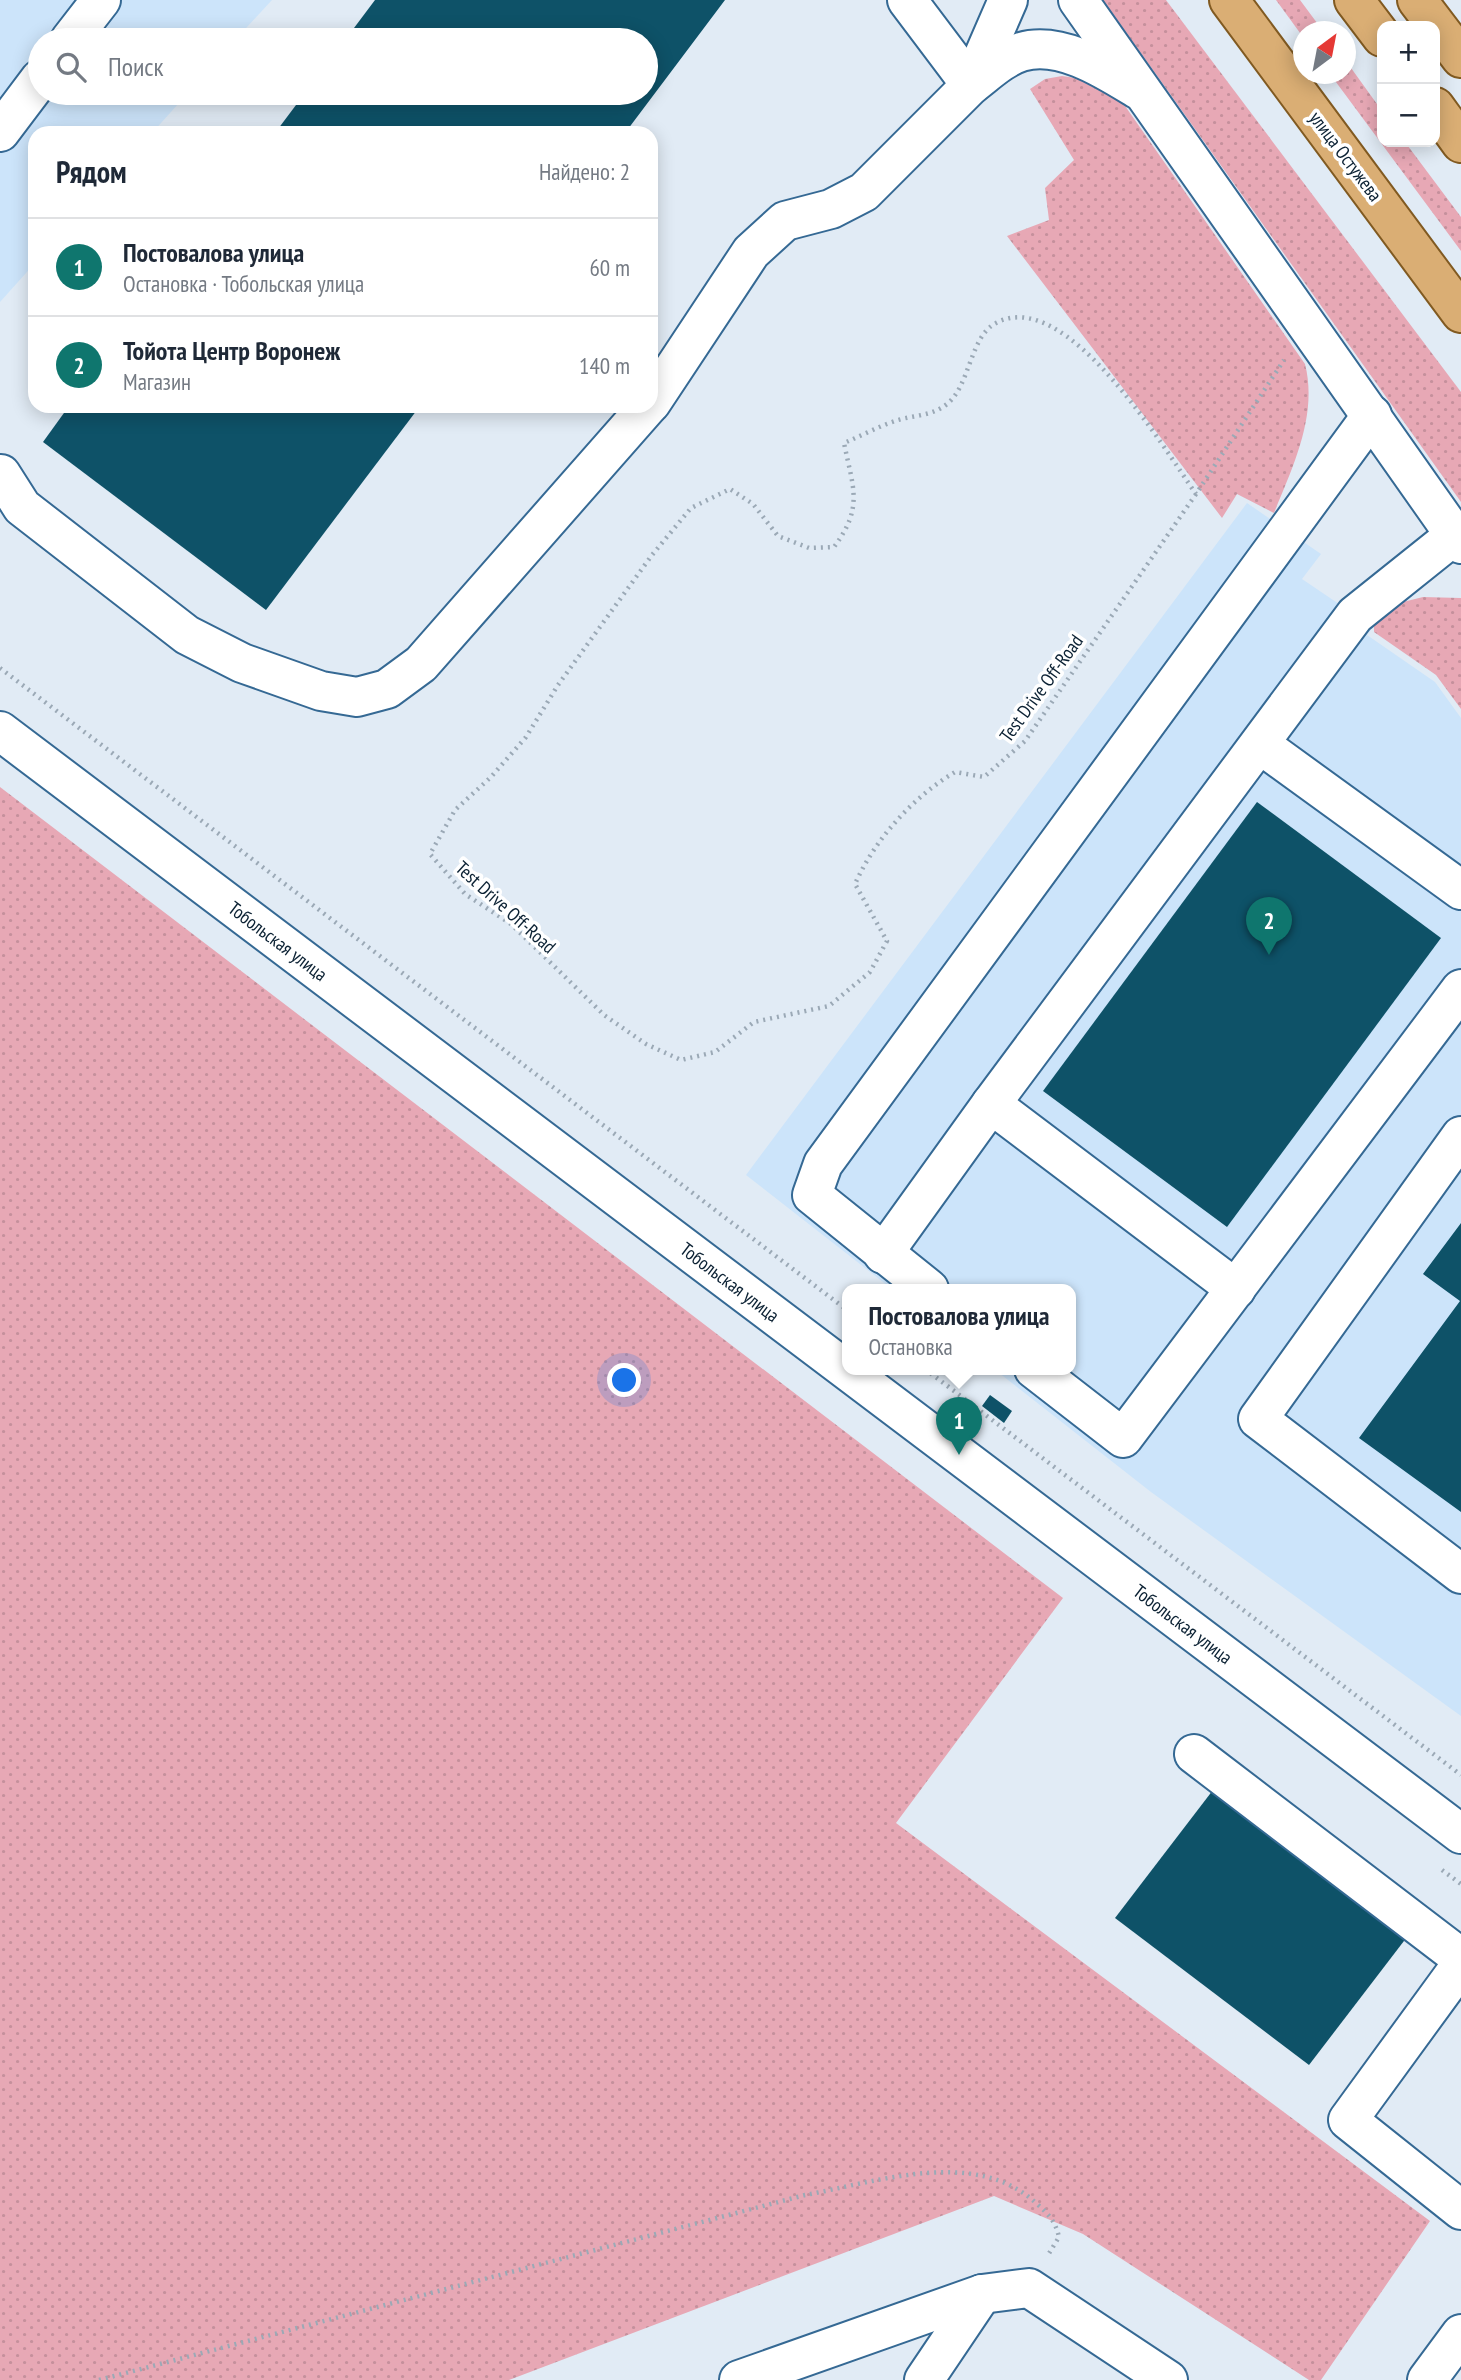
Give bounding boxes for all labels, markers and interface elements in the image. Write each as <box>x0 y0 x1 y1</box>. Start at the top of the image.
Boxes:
north arrow <box>1293 21 1356 84</box>
map controls <box>1377 21 1440 147</box>
button: + <box>1377 21 1440 84</box>
search box <box>28 28 658 105</box>
icon: search <box>52 48 90 86</box>
text: Поиск <box>108 50 164 83</box>
button: − <box>1377 84 1440 147</box>
street label: улица Остужева <box>1304 106 1388 206</box>
text: Рядом <box>56 152 127 191</box>
text: Найдено: 2 <box>539 157 630 186</box>
text: Постовалова улица <box>123 236 304 269</box>
text: 1 <box>74 253 85 282</box>
text: 60 m <box>589 253 630 282</box>
text: Остановка · Тобольская улица <box>123 269 364 298</box>
text: Тойота Центр Воронеж <box>123 334 340 367</box>
text: 2 <box>74 351 85 380</box>
text: 140 m <box>579 351 630 380</box>
text: Магазин <box>123 367 191 396</box>
street label: Test Drive Off-Road <box>994 630 1088 746</box>
street label: Test Drive Off-Road <box>451 856 561 958</box>
street label: Тобольская улица <box>224 896 332 986</box>
pin: 2 <box>1246 897 1292 955</box>
street label: Тобольская улица <box>676 1237 784 1327</box>
popup <box>842 1284 1076 1375</box>
text: Постовалова улица <box>868 1299 1050 1332</box>
text: Остановка <box>868 1332 953 1361</box>
your location <box>607 1363 641 1397</box>
pin: 1 <box>936 1397 982 1455</box>
street label: Тобольская улица <box>1129 1579 1237 1669</box>

